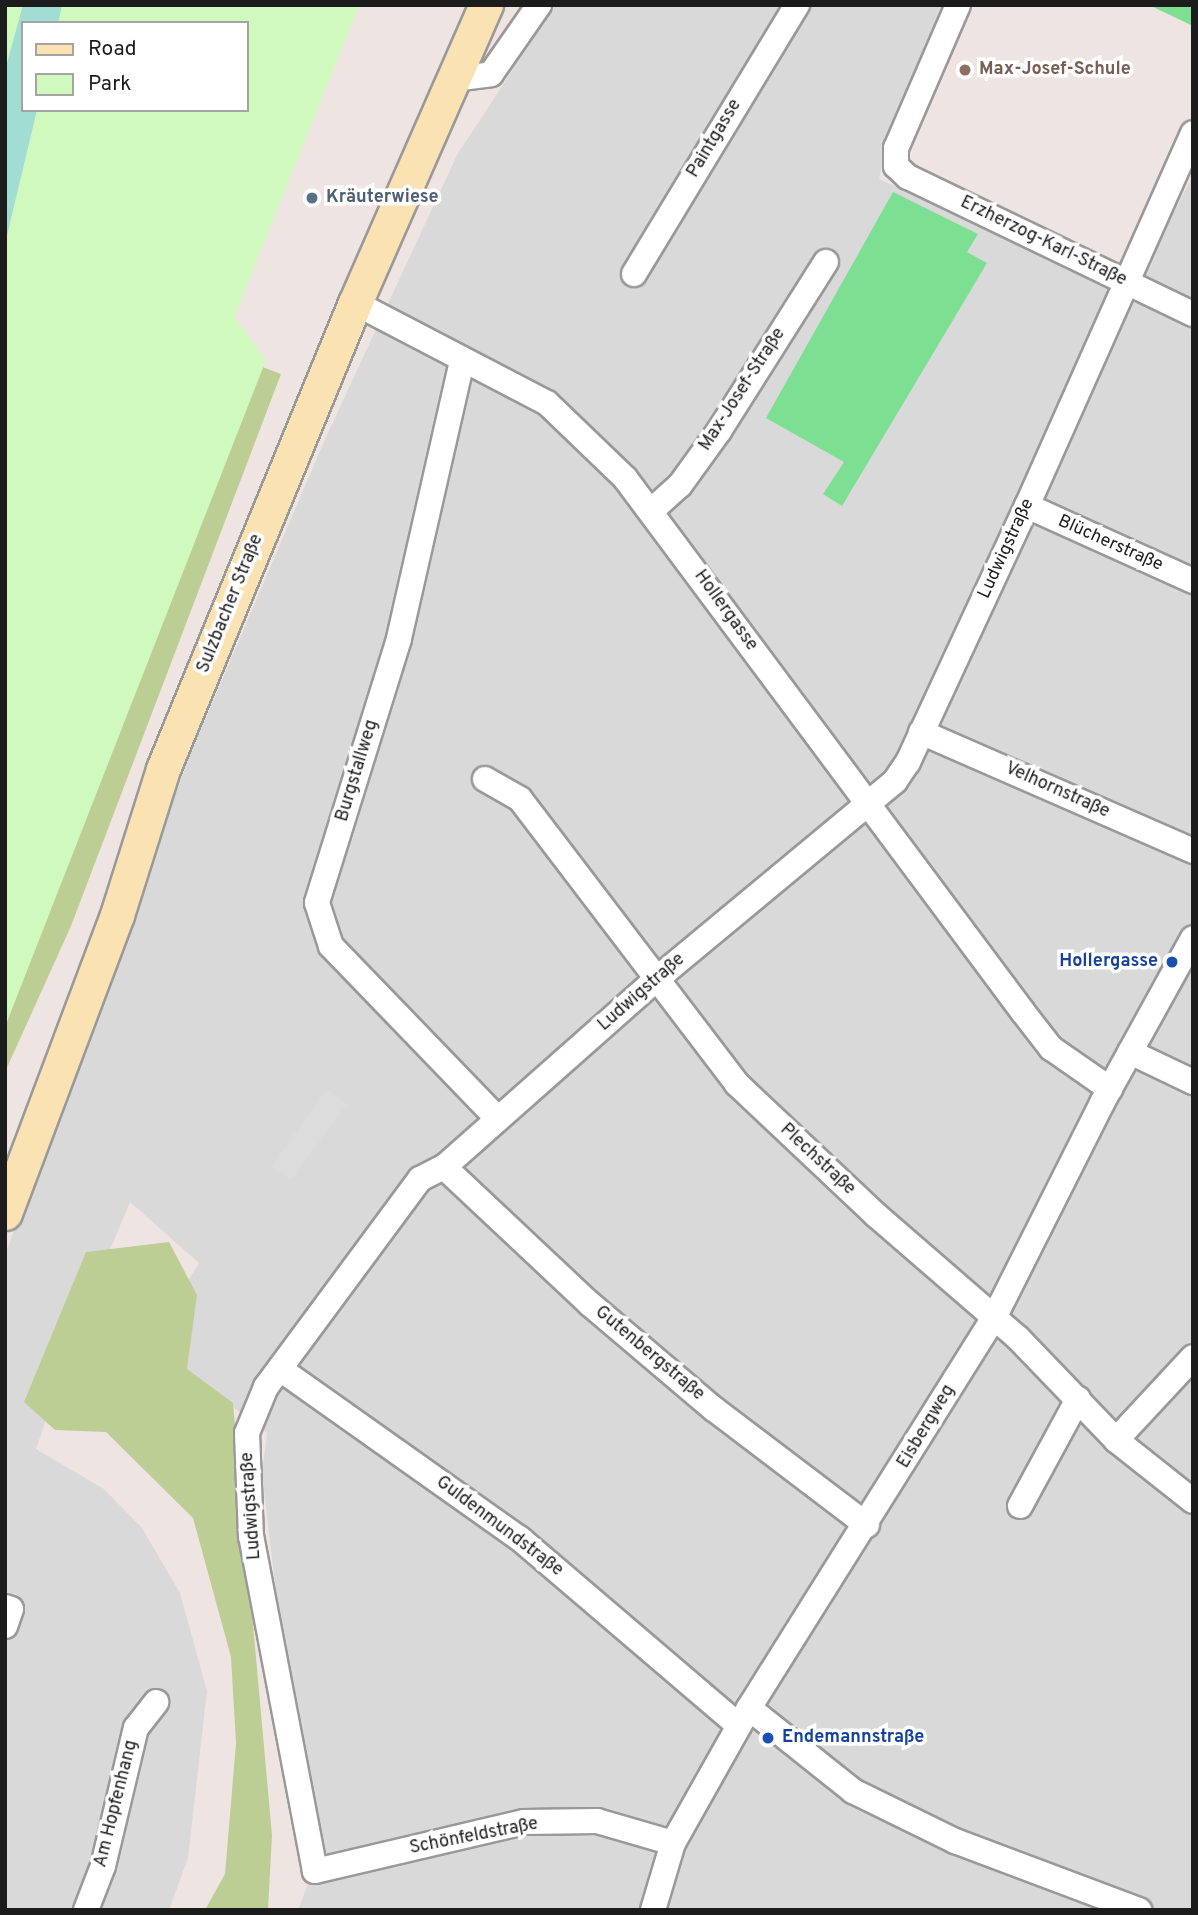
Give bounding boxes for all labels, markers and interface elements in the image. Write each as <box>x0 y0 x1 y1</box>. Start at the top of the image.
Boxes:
legend <box>21 21 248 112</box>
text: Road <box>88 36 137 63</box>
place label: Max-Josef-Schule <box>979 59 1131 81</box>
marker: Max-Josef-Schule <box>957 62 973 78</box>
text: Park <box>88 71 131 98</box>
street label: Paintgasse <box>683 96 747 182</box>
place label: Kräuterwiese <box>326 187 438 209</box>
marker: Kräuterwiese <box>304 190 320 206</box>
street label: Erzherzog-Karl-Straße <box>956 192 1130 292</box>
street label: Max-Josef-Straße <box>695 325 791 455</box>
street label: Ludwigstraße <box>974 496 1040 602</box>
street label: Blücherstraße <box>1054 511 1166 577</box>
street label: Sulzbacher Straße <box>193 531 269 677</box>
street label: Hollergasse <box>688 566 762 656</box>
street label: Burgstallweg <box>332 717 384 825</box>
street label: Velhornstraße <box>1001 758 1113 824</box>
street label: Ludwigstraße <box>594 949 690 1037</box>
place label: Hollergasse <box>1059 951 1158 973</box>
marker: Hollergasse <box>1164 954 1180 970</box>
street label: Plechstraße <box>775 1120 859 1200</box>
street label: Gutenbergstraße <box>590 1302 708 1406</box>
street label: Eisbergweg <box>894 1381 960 1473</box>
street label: Ludwigstraße <box>237 1451 267 1561</box>
street label: Guldenmundstraße <box>431 1472 567 1582</box>
place label: Endemannstraße <box>782 1727 924 1749</box>
marker: Endemannstraße <box>760 1730 776 1746</box>
street label: Am Hopfenhang <box>91 1738 143 1870</box>
street label: Schönfeldstraße <box>408 1814 540 1860</box>

